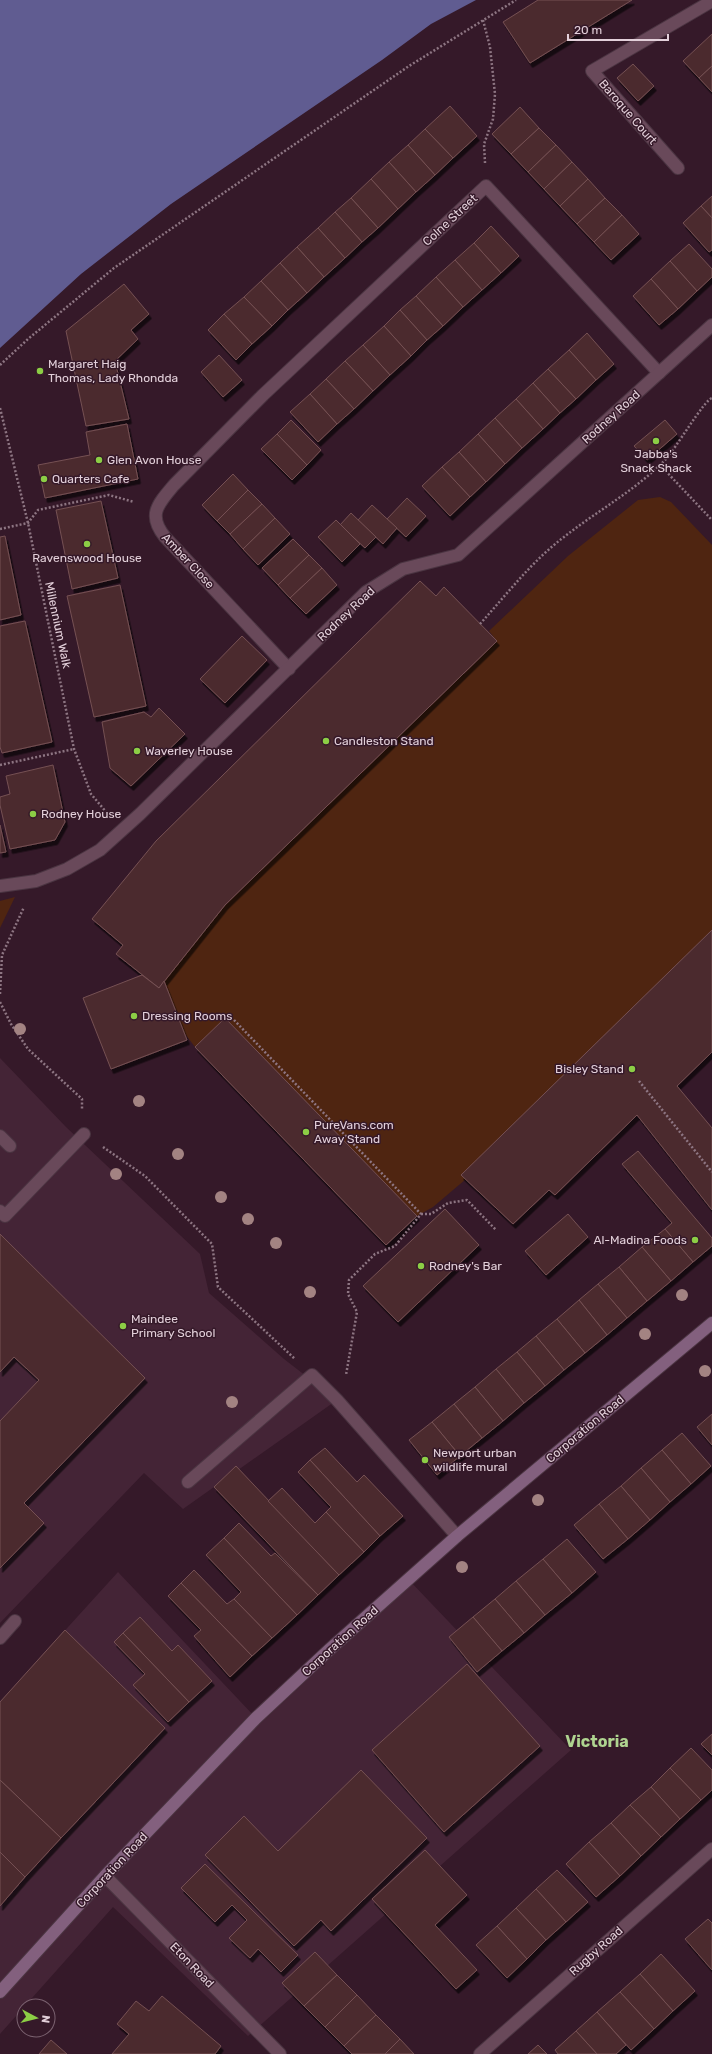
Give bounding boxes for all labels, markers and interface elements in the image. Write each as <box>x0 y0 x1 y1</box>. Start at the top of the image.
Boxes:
scale bar <box>568 16 668 42</box>
text: 20 m <box>574 23 602 37</box>
street label: Baroque Court <box>596 77 660 148</box>
street label: Colne Street <box>420 191 480 249</box>
place label: Margaret Haig Thomas, Lady Rhondda <box>48 357 178 385</box>
marker: Margaret Haig Thomas, Lady Rhondda <box>35 366 45 376</box>
street label: Rodney Road <box>579 387 643 447</box>
marker: Jabba's Snack Shack <box>651 436 661 446</box>
place label: Jabba's Snack Shack <box>620 447 692 475</box>
place label: Glen Avon House <box>107 453 202 467</box>
marker: Glen Avon House <box>94 455 104 465</box>
place label: Quarters Cafe <box>52 472 130 486</box>
marker: Quarters Cafe <box>39 474 49 484</box>
street label: Amber Close <box>159 530 217 592</box>
marker: Ravenswood House <box>82 539 92 549</box>
place label: Ravenswood House <box>32 551 142 565</box>
street label: Millennium Walk <box>42 580 74 670</box>
street label: Rodney Road <box>314 584 378 644</box>
place label: Candleston Stand <box>334 734 434 748</box>
marker: Candleston Stand <box>321 736 331 746</box>
place label: Waverley House <box>145 744 233 758</box>
marker: Waverley House <box>132 746 142 756</box>
place label: Rodney House <box>41 807 122 821</box>
marker: Rodney House <box>28 809 38 819</box>
place label: Dressing Rooms <box>142 1009 232 1023</box>
marker: Dressing Rooms <box>129 1011 139 1021</box>
place label: Bisley Stand <box>555 1062 624 1076</box>
marker: Bisley Stand <box>627 1064 637 1074</box>
place label: PureVans.com Away Stand <box>314 1118 394 1146</box>
marker: PureVans.com Away Stand <box>301 1127 311 1137</box>
place label: Al-Madina Foods <box>593 1233 687 1247</box>
marker: Al-Madina Foods <box>690 1235 700 1245</box>
place label: Rodney's Bar <box>429 1259 502 1273</box>
marker: Rodney's Bar <box>416 1261 426 1271</box>
place label: Maindee Primary School <box>131 1312 215 1340</box>
marker: Maindee Primary School <box>118 1321 128 1331</box>
street label: Corporation Road <box>543 1392 627 1466</box>
place label: Newport urban wildlife mural <box>433 1446 517 1474</box>
marker: Newport urban wildlife mural <box>420 1455 430 1465</box>
street label: Corporation Road <box>299 1603 381 1679</box>
district label: Victoria <box>565 1732 629 1751</box>
street label: Corporation Road <box>74 1830 150 1910</box>
street label: Rugby Road <box>566 1923 626 1979</box>
street label: Eton Road <box>167 1939 217 1991</box>
north arrow <box>16 1998 56 2038</box>
text: N <box>38 2014 52 2024</box>

